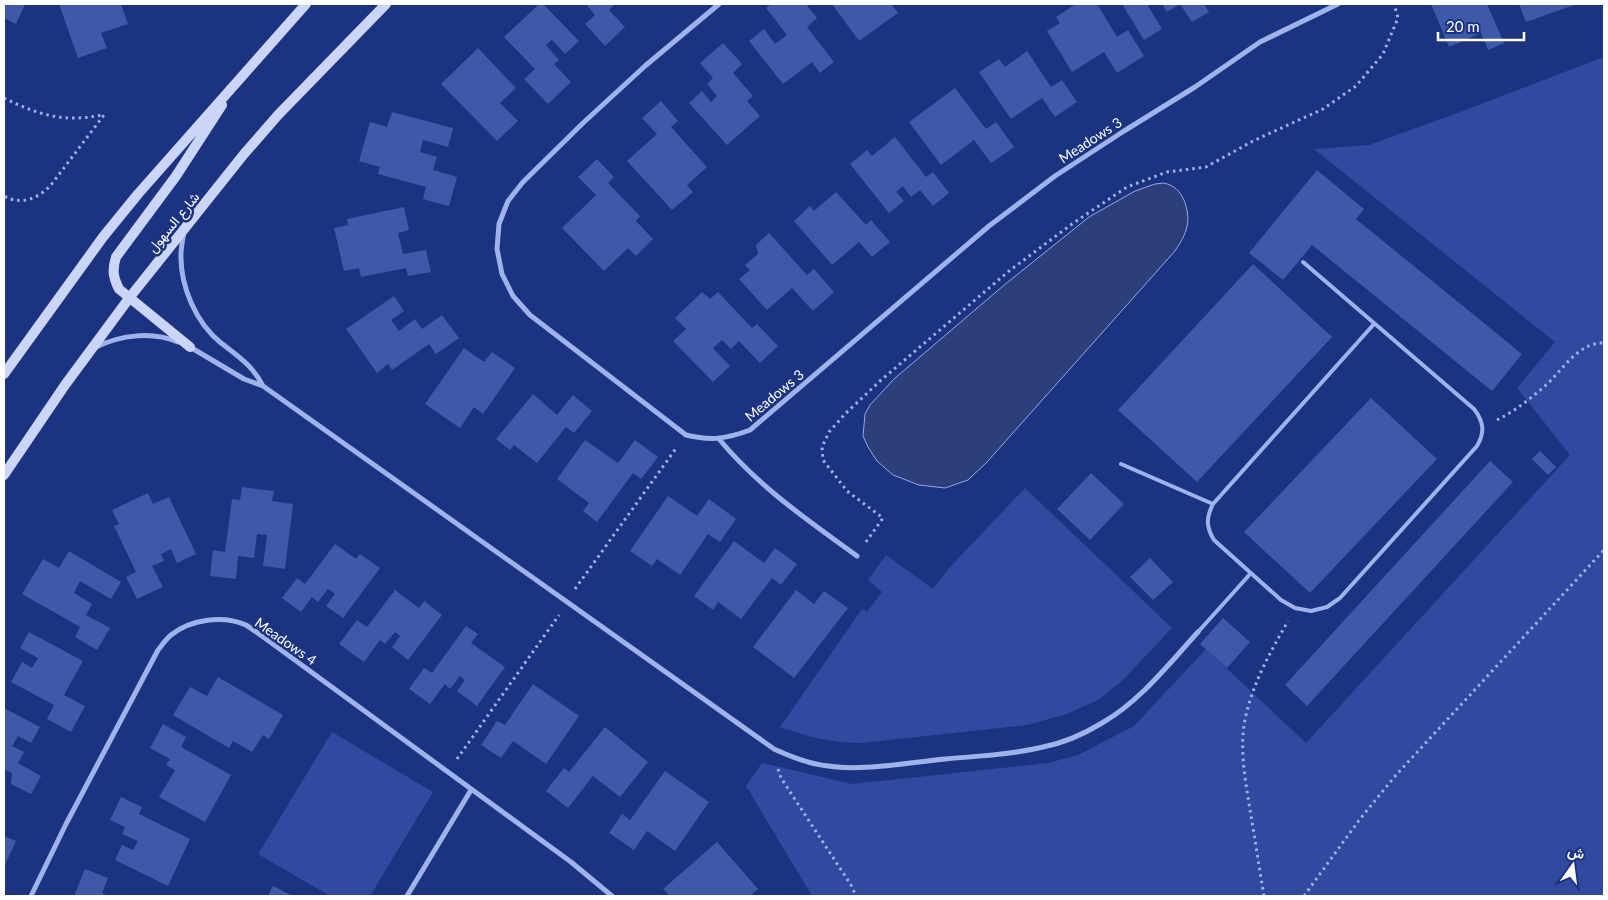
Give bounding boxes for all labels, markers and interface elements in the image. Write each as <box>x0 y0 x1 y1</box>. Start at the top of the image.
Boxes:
scale bar <box>1438 10 1524 42</box>
text: 20 m <box>1446 17 1480 35</box>
street label: Meadows 3 <box>1055 113 1125 167</box>
street label: شارع السهول <box>143 188 205 258</box>
street label: Meadows 3 <box>741 366 807 424</box>
street label: Meadows 4 <box>252 614 320 668</box>
north arrow <box>1548 840 1598 890</box>
text: ش <box>1566 842 1587 863</box>

